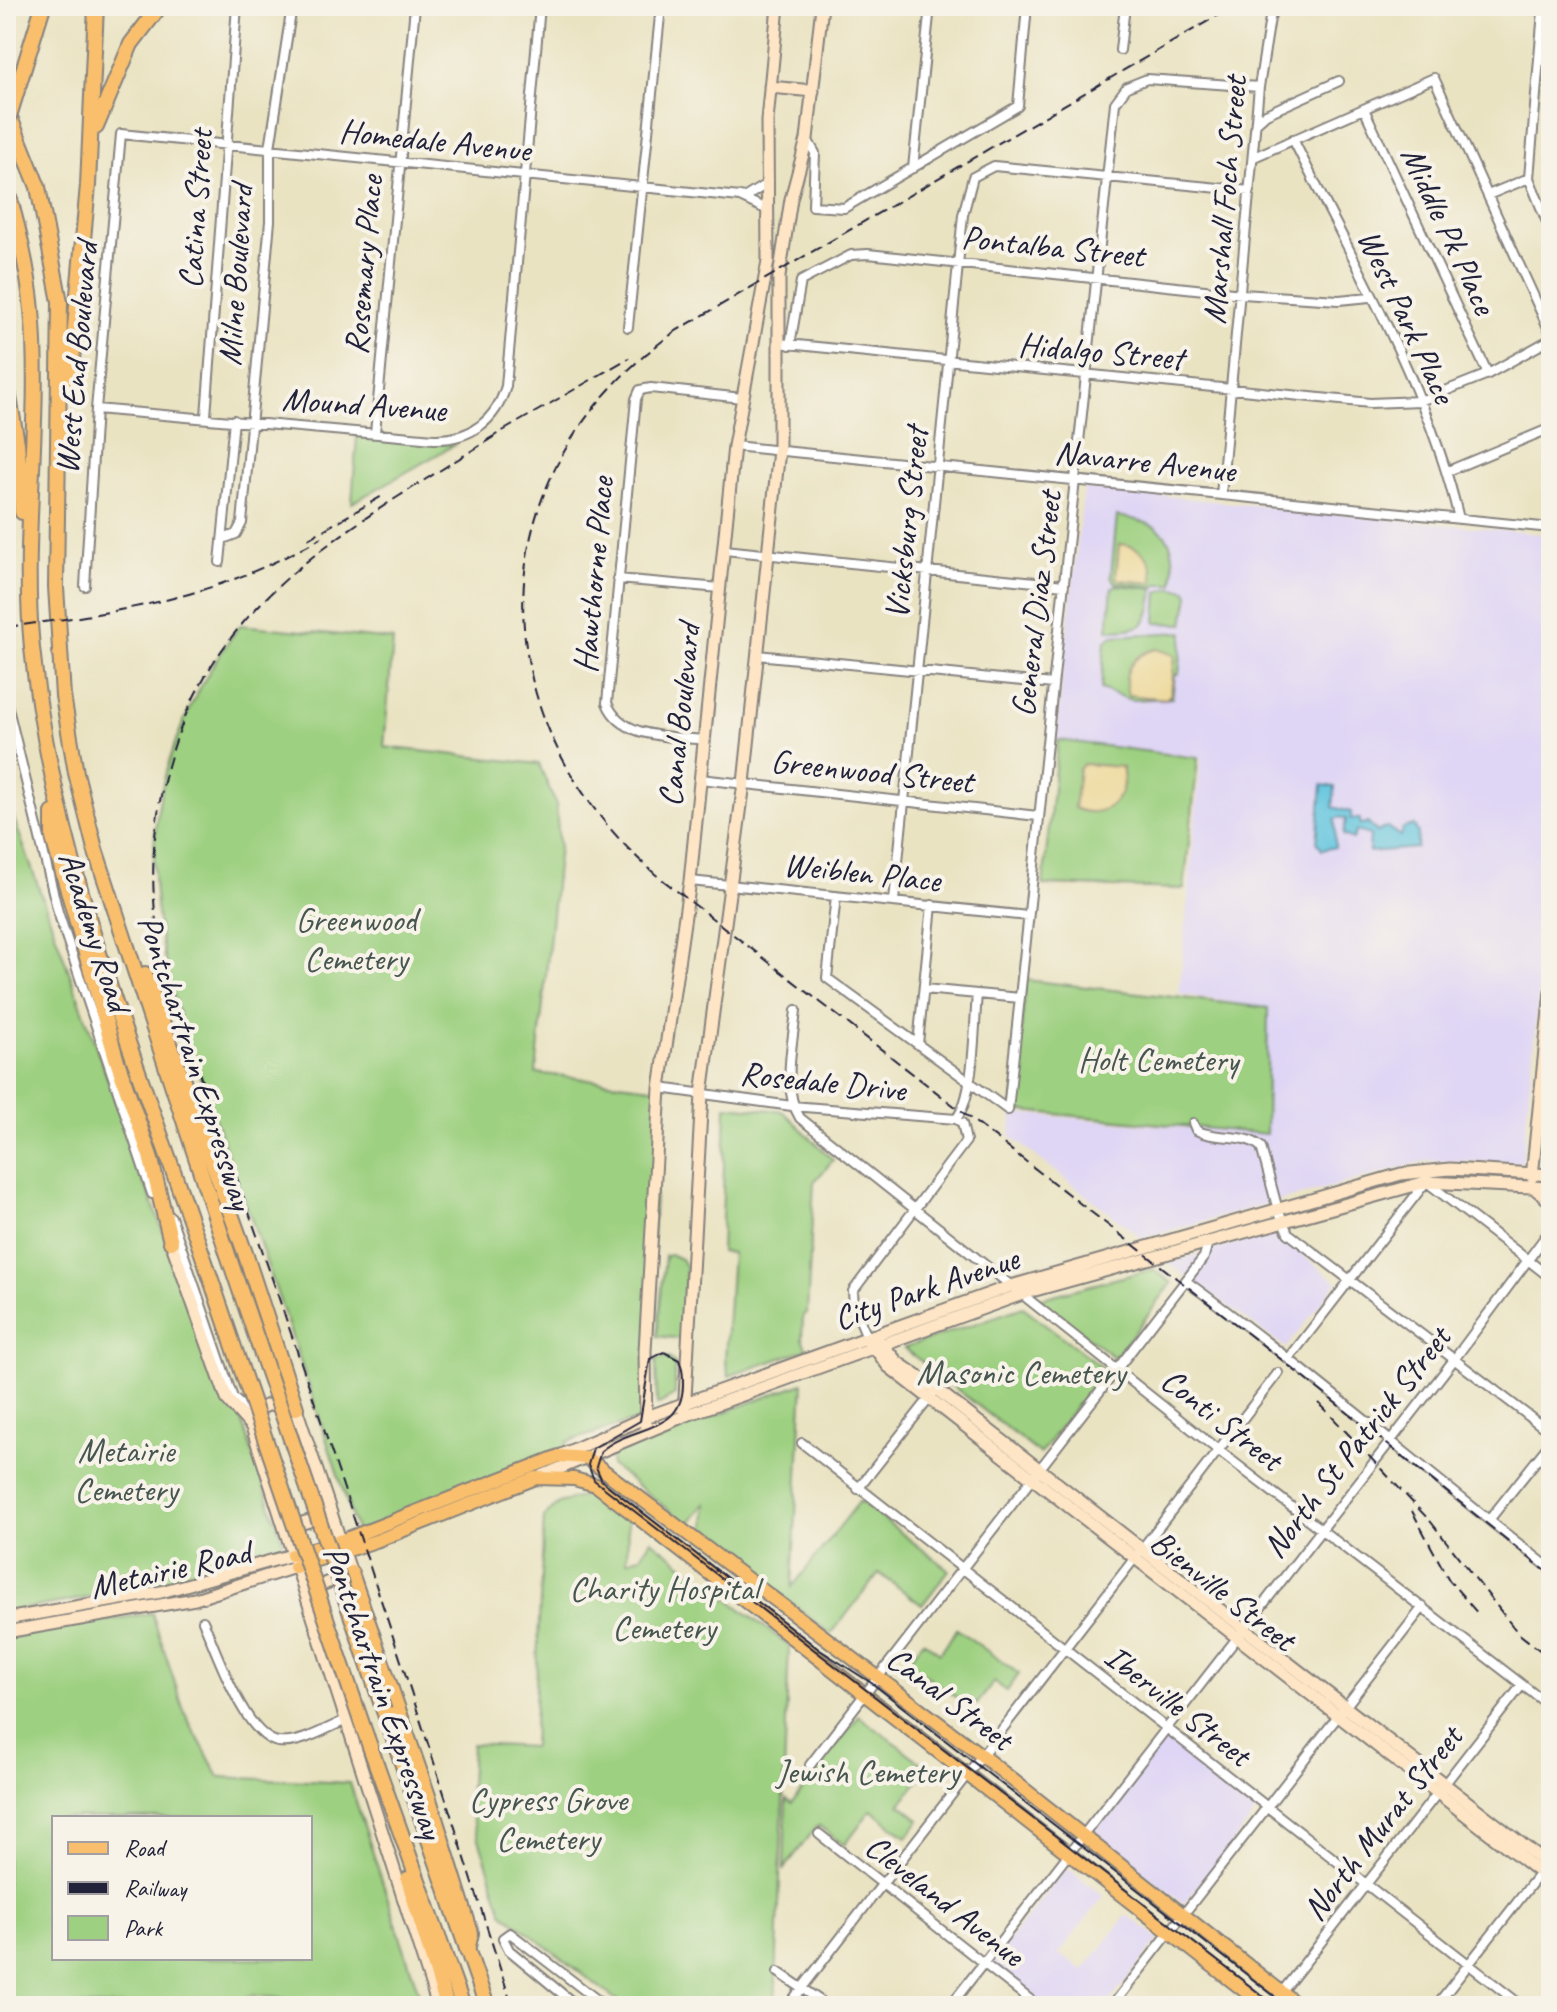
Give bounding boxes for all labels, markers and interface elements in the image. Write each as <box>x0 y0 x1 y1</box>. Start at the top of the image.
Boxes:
street label: Marshall Foch Street <box>1192 71 1257 326</box>
street label: Homedale Avenue <box>337 109 535 172</box>
street label: Catina Street <box>168 124 222 290</box>
street label: Middle Pk Place <box>1391 139 1507 322</box>
street label: Rosemary Place <box>334 172 392 356</box>
street label: Milne Boulevard <box>207 179 263 367</box>
street label: Pontalba Street <box>960 215 1150 277</box>
street label: West Park Place <box>1348 222 1467 412</box>
street label: West End Boulevard <box>44 235 108 476</box>
street label: Hidalgo Street <box>1017 322 1190 380</box>
street label: Mound Avenue <box>281 377 449 431</box>
street label: Vicksburg Street <box>875 420 938 621</box>
street label: Navarre Avenue <box>1053 430 1239 492</box>
street label: Hawthorne Place <box>563 473 623 675</box>
street label: General Diaz Street <box>1001 485 1072 719</box>
street label: Canal Boulevard <box>648 617 710 808</box>
street label: Greenwood Street <box>769 739 979 803</box>
street label: Weiblen Place <box>782 842 944 902</box>
street label: Academy Road <box>49 846 143 1022</box>
park label: Greenwood Cemetery <box>295 898 421 980</box>
street label: Pontchartrain Expressway <box>128 909 265 1218</box>
park label: Holt Cemetery <box>1078 1038 1241 1081</box>
street label: Rosedale Drive <box>738 1051 910 1111</box>
street label: City Park Avenue <box>828 1236 1026 1340</box>
street label: North St Patrick Street <box>1252 1315 1462 1566</box>
park label: Masonic Cemetery <box>917 1351 1128 1394</box>
street label: Conti Street <box>1153 1358 1294 1482</box>
park label: Metairie Cemetery <box>74 1429 180 1511</box>
street label: Bienville Street <box>1142 1520 1307 1662</box>
street label: Metairie Road <box>86 1529 259 1608</box>
street label: Pontchartrain Expressway <box>314 1540 455 1847</box>
park label: Charity Hospital Cemetery <box>570 1567 765 1649</box>
street label: Iberville Street <box>1096 1635 1263 1778</box>
street label: Canal Street <box>878 1637 1025 1762</box>
street label: North Murat Street <box>1293 1714 1474 1929</box>
park label: Jewish Cemetery <box>774 1750 962 1793</box>
park label: Cypress Grove Cemetery <box>469 1778 629 1860</box>
legend <box>52 1816 312 1960</box>
street label: Cleveland Avenue <box>857 1825 1035 1977</box>
text: Road <box>124 1833 168 1863</box>
text: Railway <box>124 1873 188 1903</box>
text: Park <box>124 1913 164 1943</box>

